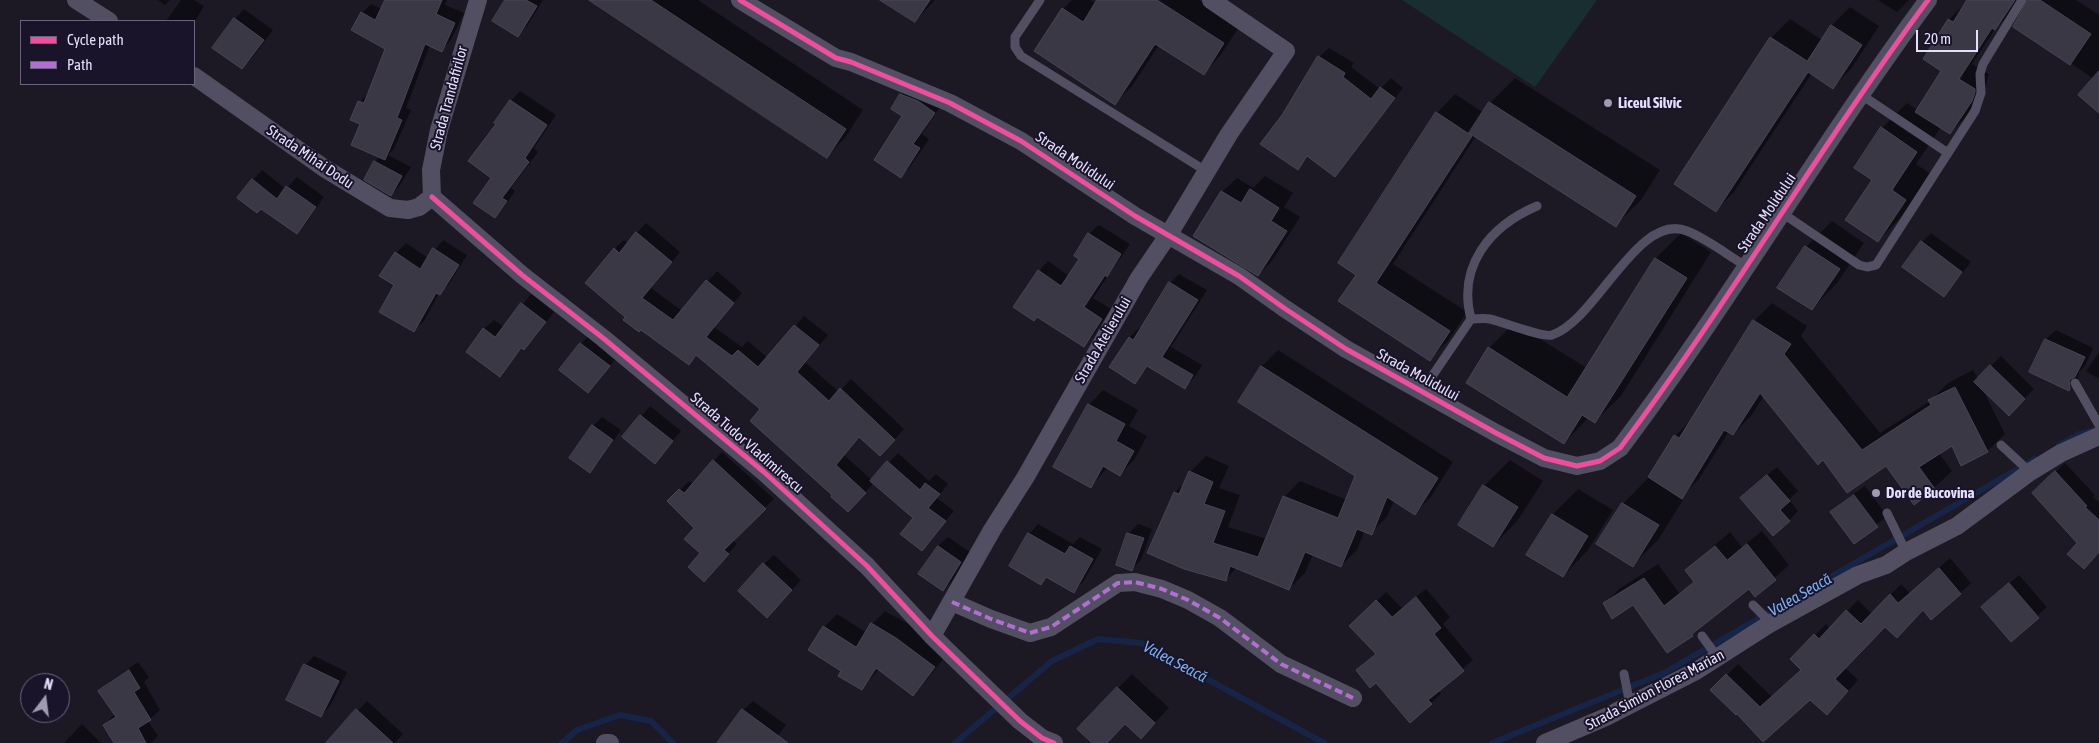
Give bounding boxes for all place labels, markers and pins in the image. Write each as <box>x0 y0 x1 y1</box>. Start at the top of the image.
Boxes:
place label: Liceul Silvic <box>1618 94 1682 112</box>
marker: Liceul Silvic <box>1602 97 1614 109</box>
place label: Dor de Bucovina <box>1886 484 1975 502</box>
marker: Dor de Bucovina <box>1870 487 1882 499</box>

